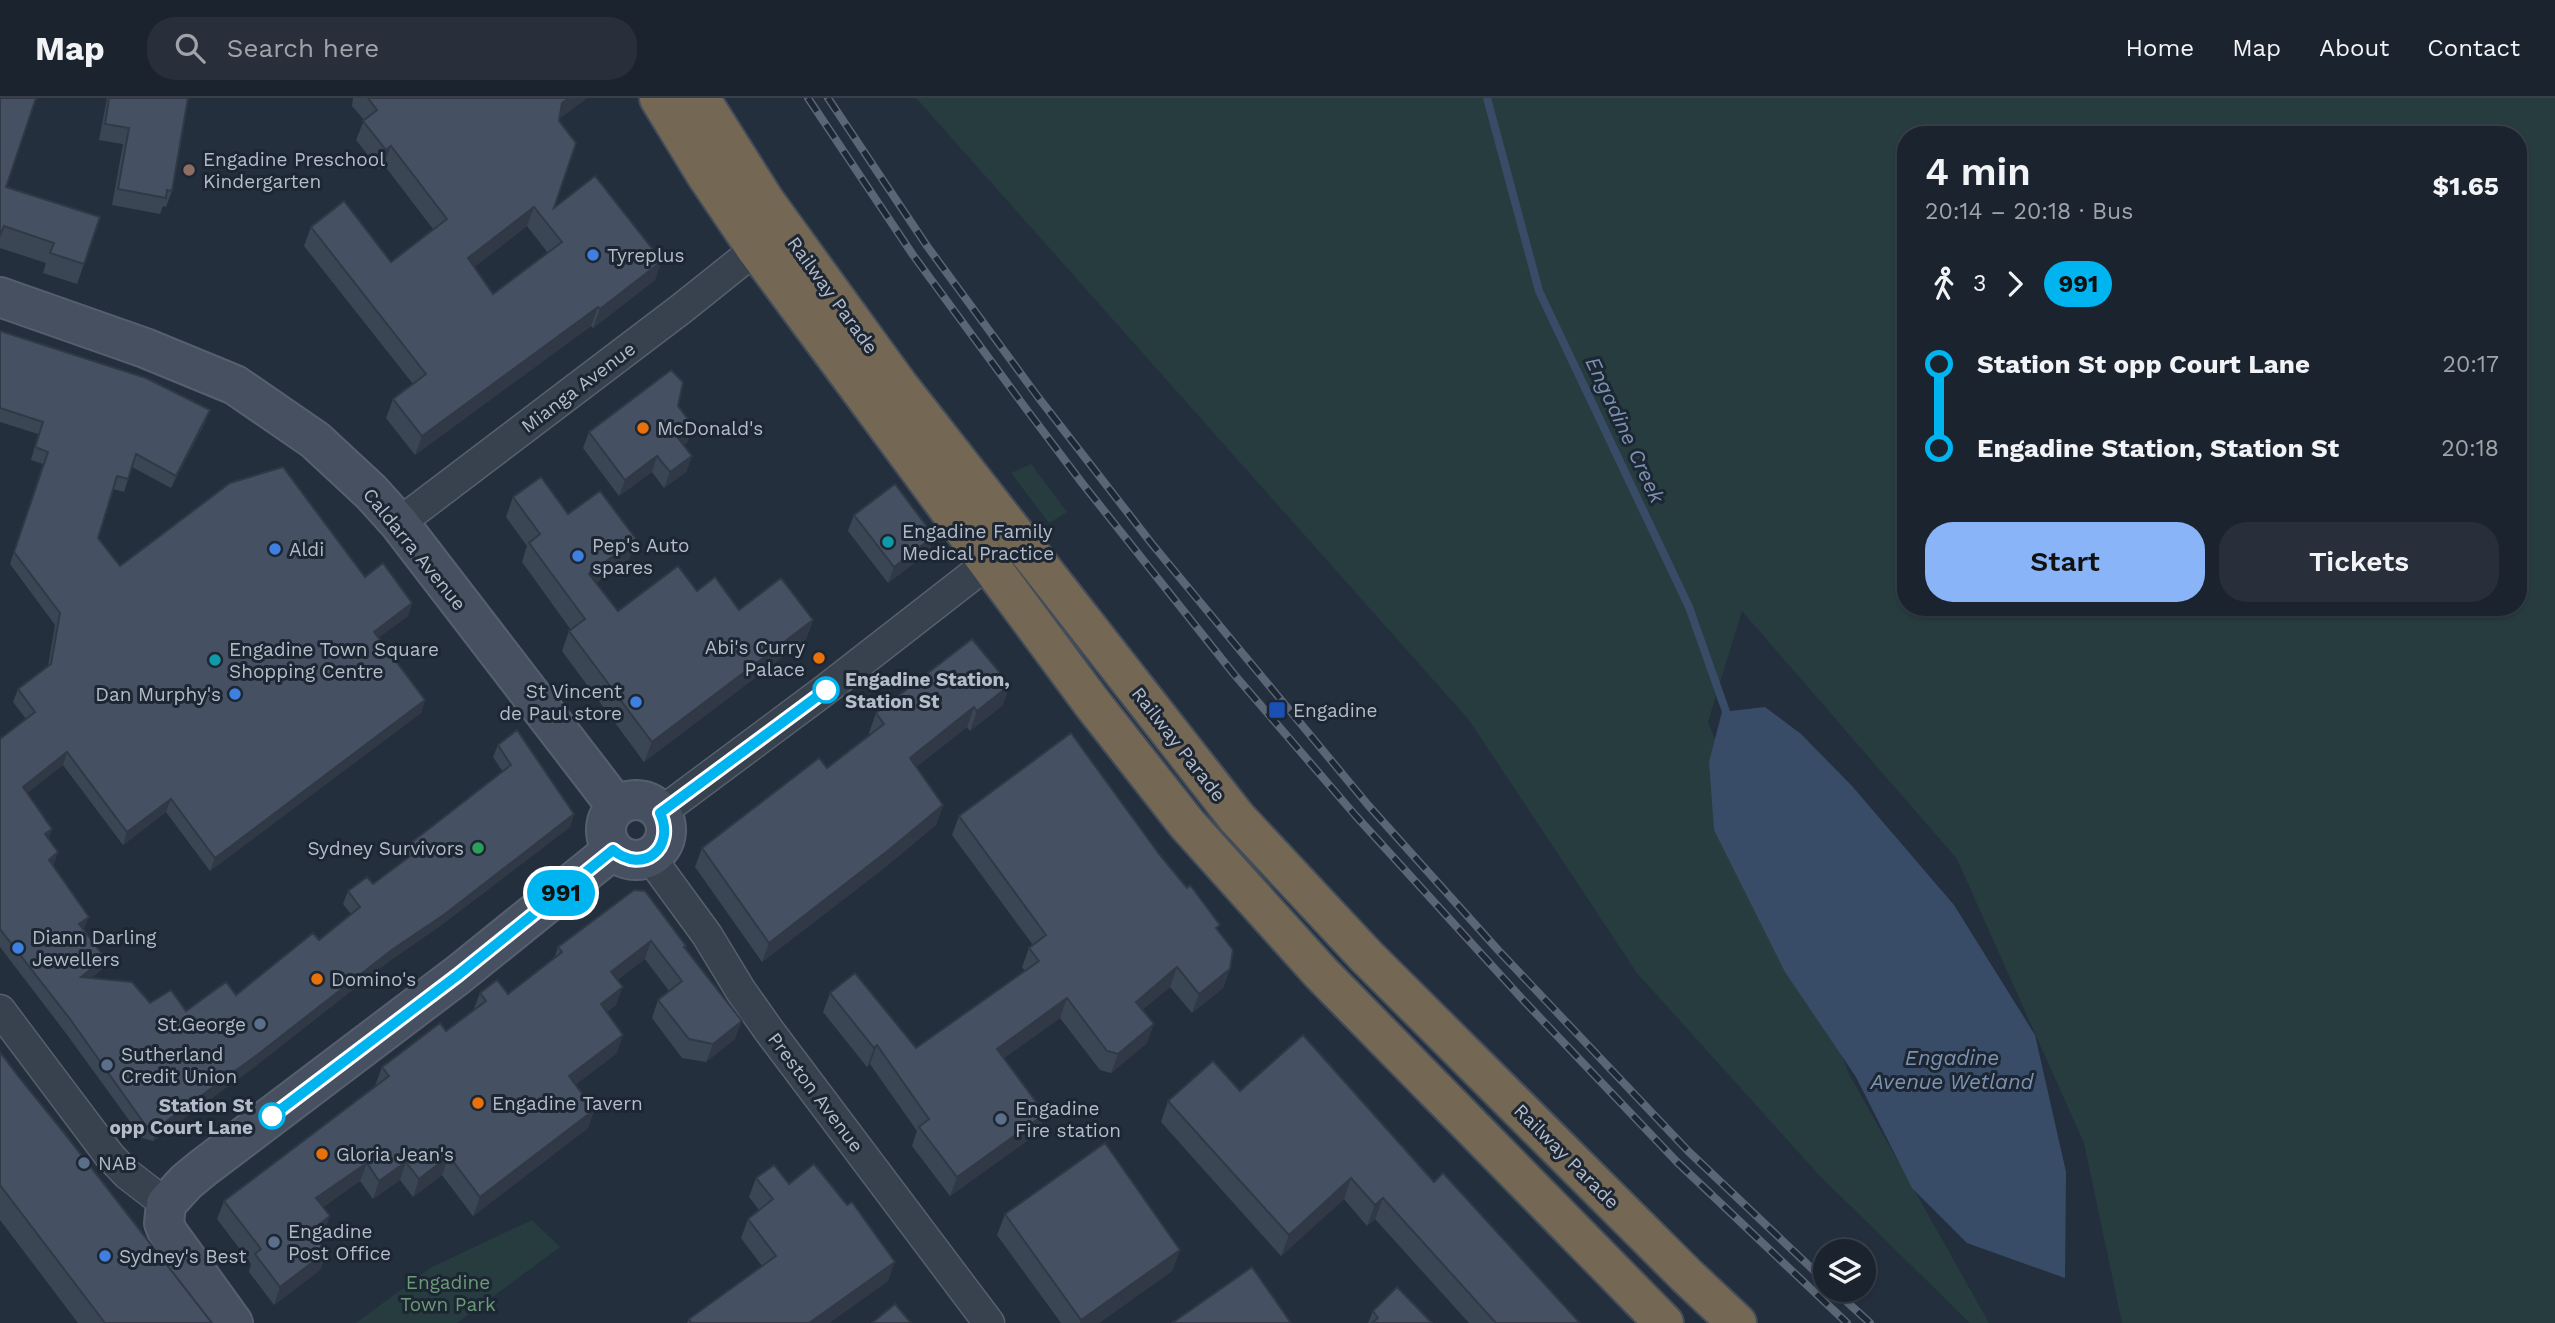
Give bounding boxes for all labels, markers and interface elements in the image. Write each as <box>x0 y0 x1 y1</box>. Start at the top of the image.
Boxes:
search box <box>147 17 637 80</box>
text: Map <box>35 29 105 68</box>
icon: search <box>171 29 209 67</box>
text: Search here <box>227 33 379 63</box>
text: Home <box>2126 34 2194 62</box>
text: Map <box>2232 34 2281 62</box>
text: About <box>2319 34 2389 62</box>
text: Contact <box>2427 34 2520 62</box>
place label: Engadine Preschool Kindergarten <box>203 148 385 193</box>
text: 4 min <box>1925 150 2031 194</box>
marker: Engadine Preschool Kindergarten <box>181 162 197 178</box>
text: $1.65 <box>2433 171 2499 201</box>
text: 20:14 – 20:18 · Bus <box>1925 198 2133 225</box>
street label: Railway Parade <box>782 232 883 358</box>
place label: Tyreplus <box>607 244 685 267</box>
marker: Tyreplus <box>585 247 601 263</box>
icon: walk <box>1925 265 1963 303</box>
icon: forward <box>1996 265 2034 303</box>
text: 3 <box>1973 270 1986 297</box>
text: 991 <box>2058 270 2098 298</box>
street label: Mianga Avenue <box>517 337 640 438</box>
text: Station St opp Court Lane <box>1977 349 2310 379</box>
text: 20:17 <box>2443 351 2499 378</box>
water label: Engadine Creek <box>1581 353 1671 508</box>
place label: McDonald's <box>657 417 763 440</box>
marker: McDonald's <box>635 420 651 436</box>
text: Engadine Station, Station St <box>1977 433 2339 463</box>
text: 20:18 <box>2441 435 2499 462</box>
street label: Caldarra Avenue <box>358 484 471 615</box>
place label: Engadine Family Medical Practice <box>902 520 1054 565</box>
button: Start <box>1925 522 2205 602</box>
button: Tickets <box>2219 522 2499 602</box>
place label: Pep's Auto spares <box>592 534 689 579</box>
marker: Engadine Family Medical Practice <box>880 534 896 550</box>
place label: Aldi <box>289 538 324 561</box>
marker: Aldi <box>267 541 283 557</box>
marker: Pep's Auto spares <box>570 548 586 564</box>
place label: Abi's Curry Palace <box>705 636 805 681</box>
place label: Engadine Town Square Shopping Centre <box>229 638 439 683</box>
marker: Abi's Curry Palace <box>811 650 827 666</box>
marker: Engadine Town Square Shopping Centre <box>207 652 223 668</box>
place label: Engadine Station, Station St <box>845 668 1010 713</box>
marker: Engadine Station, Station St <box>813 677 839 703</box>
place label: St Vincent de Paul store <box>499 680 622 725</box>
street label: Railway Parade <box>1127 682 1230 806</box>
place label: Dan Murphy's <box>95 683 221 706</box>
marker: Dan Murphy's <box>227 686 243 702</box>
marker: St Vincent de Paul store <box>628 694 644 710</box>
place label: Engadine <box>1293 699 1377 722</box>
marker: Engadine <box>1267 700 1287 720</box>
place label: Sydney Survivors <box>307 837 464 860</box>
marker: Sydney Survivors <box>470 840 486 856</box>
line badge: 991 <box>521 870 601 916</box>
text: 991 <box>541 879 581 907</box>
place label: Diann Darling Jewellers <box>32 926 157 971</box>
marker: Diann Darling Jewellers <box>10 940 26 956</box>
place label: Domino's <box>331 968 416 991</box>
marker: Domino's <box>309 971 325 987</box>
place label: St.George <box>157 1013 246 1036</box>
marker: St.George <box>252 1016 268 1032</box>
street label: Preston Avenue <box>763 1028 868 1157</box>
place label: Sutherland Credit Union <box>121 1043 237 1088</box>
water label: Engadine Avenue Wetland <box>1870 1045 2034 1094</box>
marker: Sutherland Credit Union <box>99 1057 115 1073</box>
place label: Engadine Tavern <box>492 1092 643 1115</box>
place label: Station St opp Court Lane <box>109 1094 254 1139</box>
marker: Engadine Tavern <box>470 1095 486 1111</box>
place label: Engadine Fire station <box>1015 1097 1121 1142</box>
street label: Railway Parade <box>1509 1099 1624 1214</box>
marker: Station St opp Court Lane <box>259 1103 285 1129</box>
marker: Engadine Fire station <box>993 1111 1009 1127</box>
place label: Gloria Jean's <box>336 1143 454 1166</box>
marker: Gloria Jean's <box>314 1146 330 1162</box>
place label: NAB <box>98 1152 137 1175</box>
marker: NAB <box>76 1155 92 1171</box>
place label: Engadine Post Office <box>288 1220 391 1265</box>
marker: Engadine Post Office <box>266 1234 282 1250</box>
map controls <box>1813 1239 1876 1302</box>
button: layers <box>1813 1239 1876 1302</box>
place label: Sydney's Best <box>119 1245 247 1268</box>
marker: Sydney's Best <box>97 1248 113 1264</box>
park label: Engadine Town Park <box>400 1271 496 1316</box>

